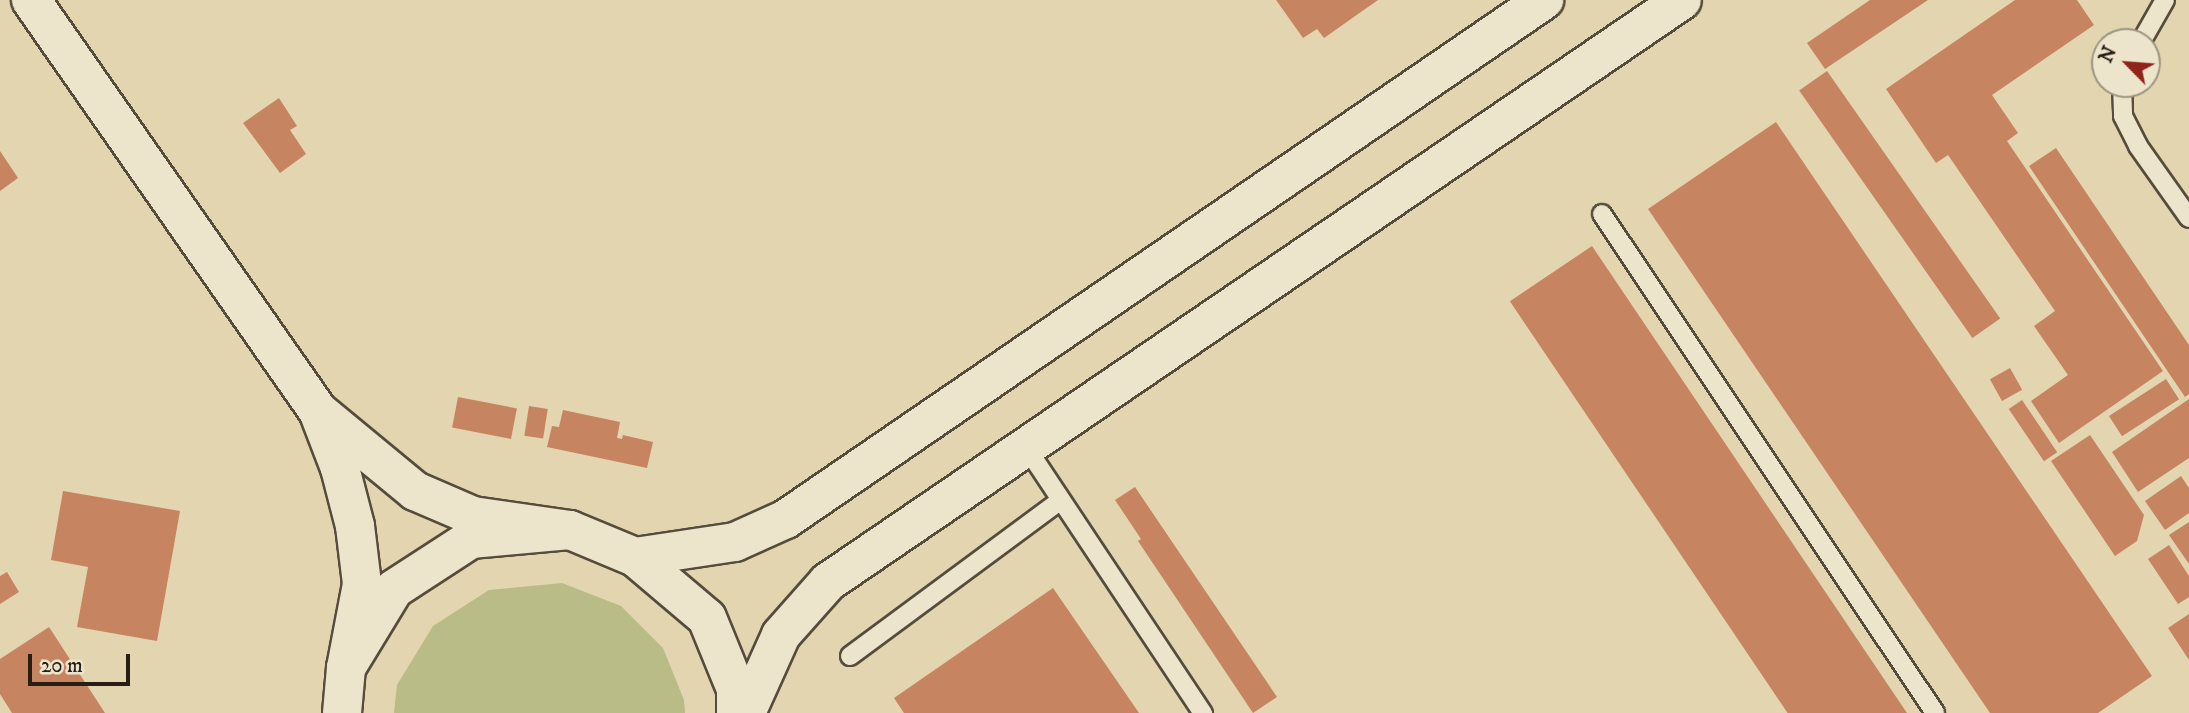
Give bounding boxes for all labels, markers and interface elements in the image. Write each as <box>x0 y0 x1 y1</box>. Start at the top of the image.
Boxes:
north arrow <box>2091 28 2161 98</box>
text: N <box>2095 43 2122 67</box>
scale bar <box>32 640 133 684</box>
text: 20 m <box>41 653 83 679</box>

